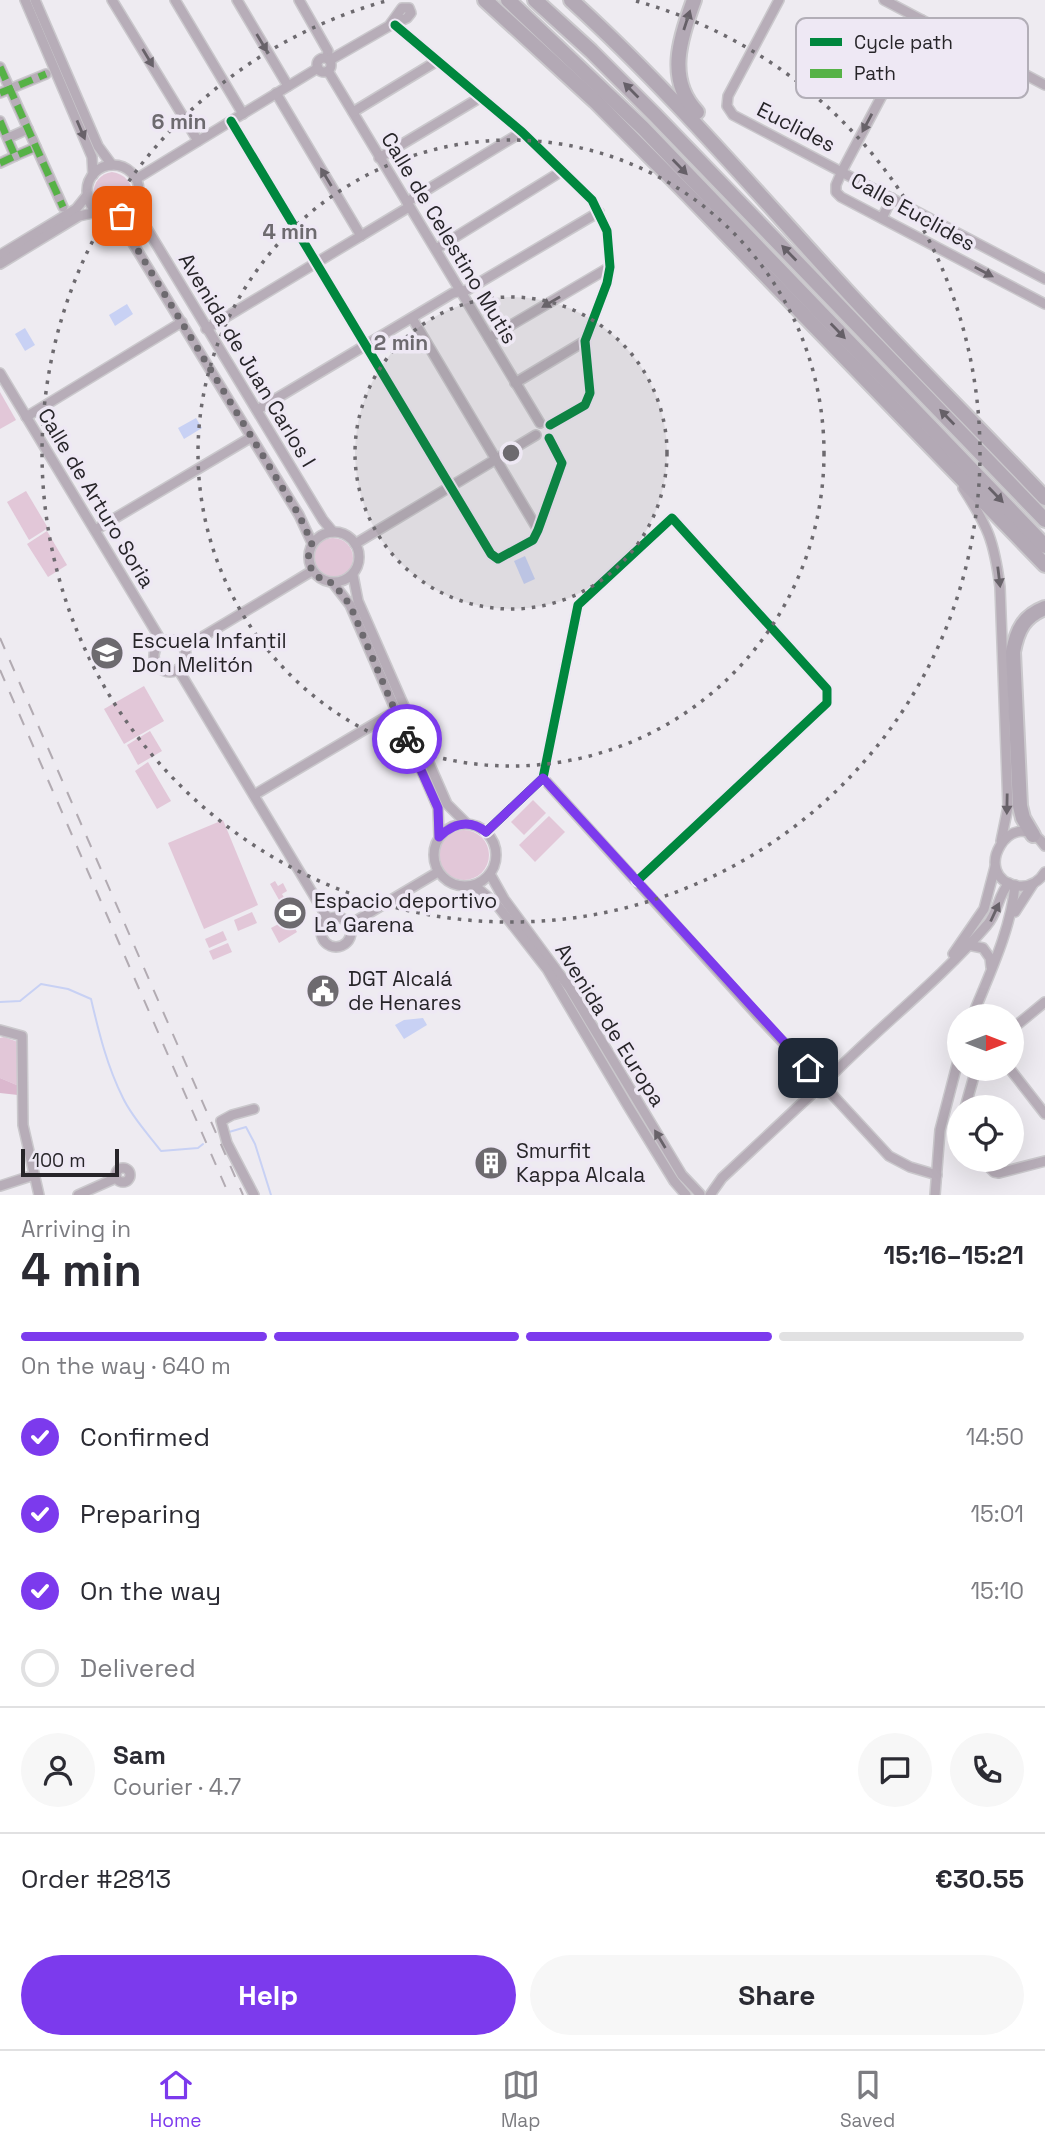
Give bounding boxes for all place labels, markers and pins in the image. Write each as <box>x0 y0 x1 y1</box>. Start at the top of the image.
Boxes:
pin <box>92 186 152 246</box>
centre of rings <box>499 441 523 465</box>
place label: Escuela Infantil Don Melitón <box>132 627 287 678</box>
school or university icon: Escuela Infantil Don Melitón <box>88 634 126 672</box>
place label: Espacio deportivo La Garena <box>314 887 497 938</box>
sports icon: Espacio deportivo La Garena <box>271 894 309 932</box>
place label: DGT Alcalá de Henares <box>348 965 462 1016</box>
public building icon: DGT Alcalá de Henares <box>304 972 342 1010</box>
pin <box>778 1038 838 1098</box>
place label: Smurfit Kappa Alcala <box>516 1137 645 1188</box>
building icon: Smurfit Kappa Alcala <box>472 1144 510 1182</box>

